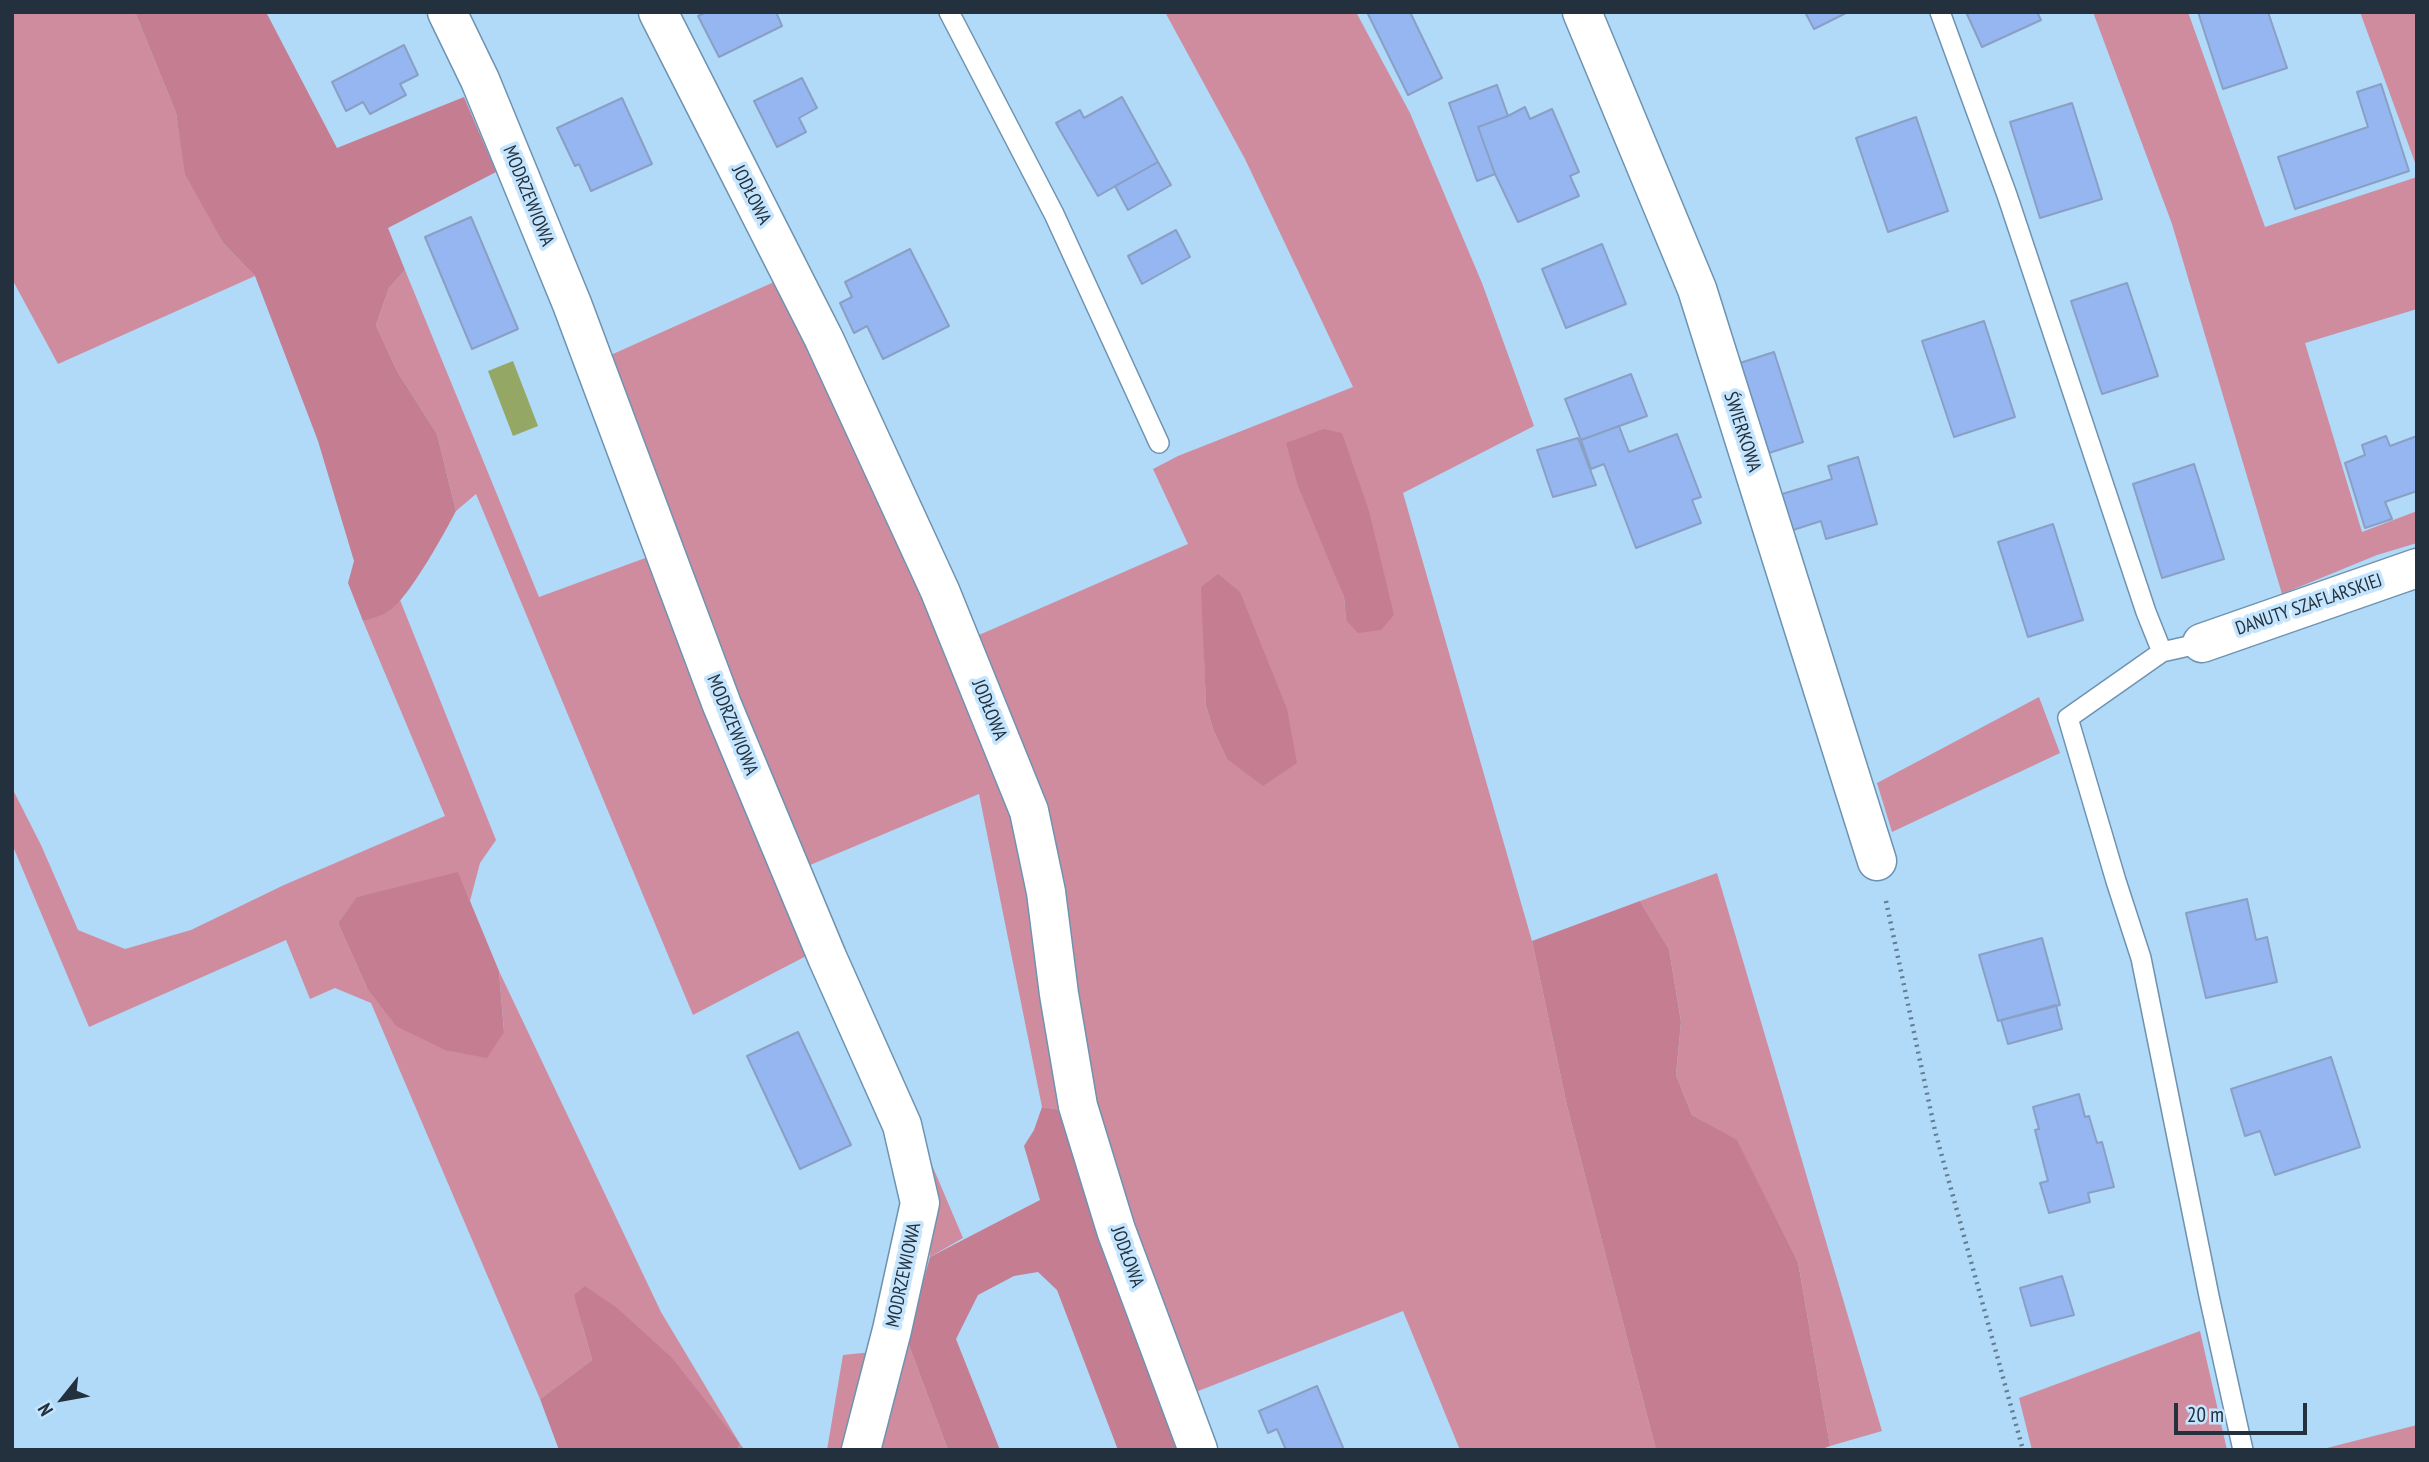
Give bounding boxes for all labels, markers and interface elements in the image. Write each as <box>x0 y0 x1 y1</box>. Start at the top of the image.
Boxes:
street label: MODRZEWIOWA <box>498 142 558 250</box>
street label: JODŁOWA <box>726 162 776 228</box>
street label: ŚWIERKOWA <box>1718 389 1766 475</box>
street label: DANUTY SZAFLARSKIEJ <box>2233 569 2385 641</box>
street label: MODRZEWIOWA <box>702 671 762 779</box>
street label: JODŁOWA <box>967 676 1011 744</box>
street label: MODRZEWIOWA <box>882 1221 926 1329</box>
street label: JODŁOWA <box>1105 1223 1149 1291</box>
north arrow <box>28 1364 98 1434</box>
scale bar <box>2177 1388 2310 1432</box>
text: N <box>32 1399 58 1420</box>
text: 20 m <box>2187 1401 2224 1428</box>

